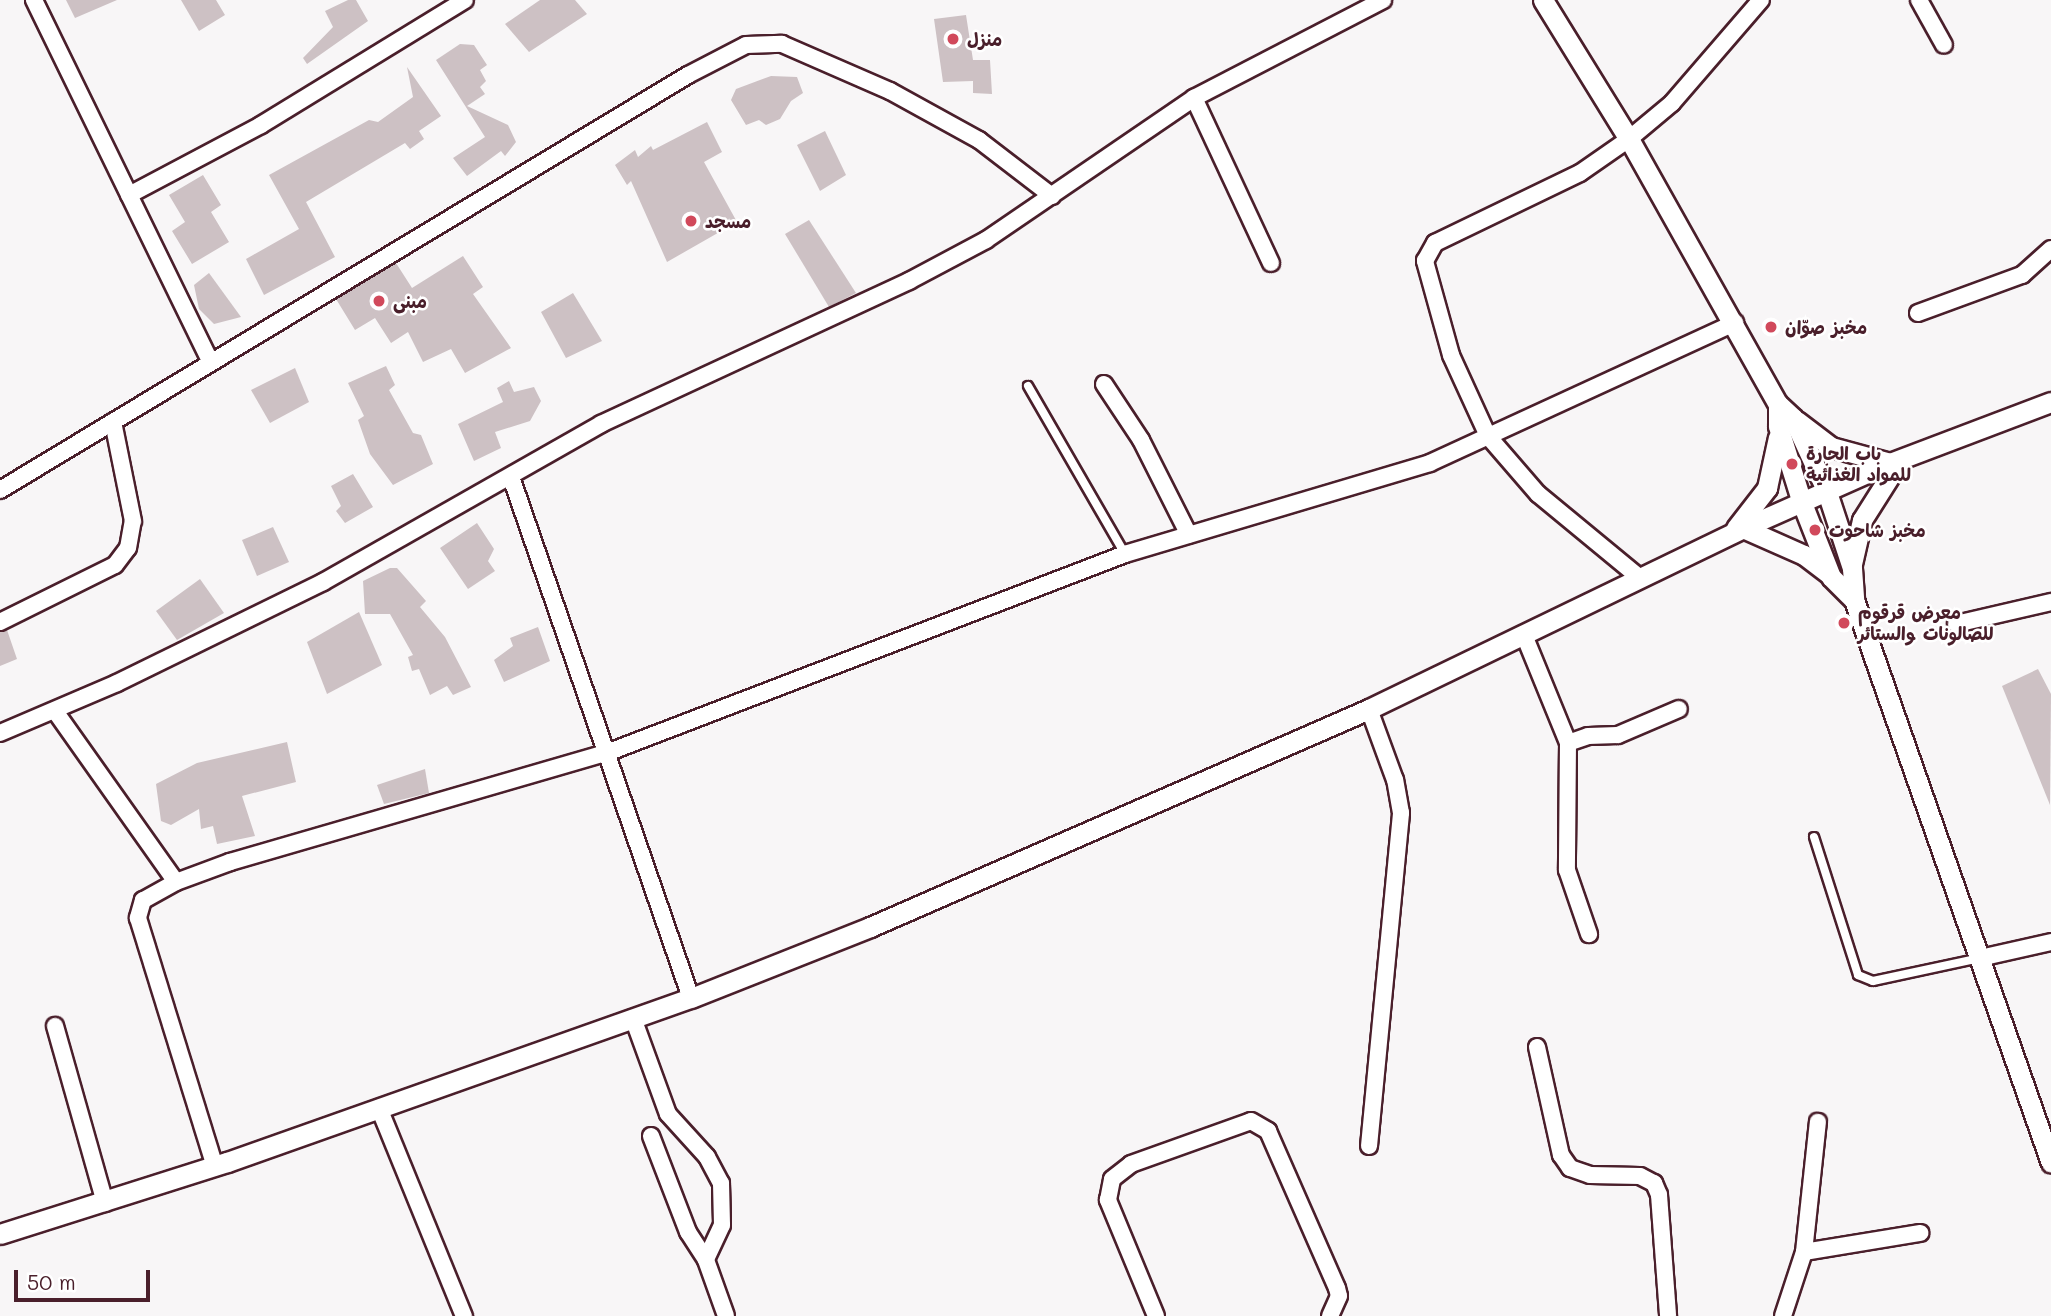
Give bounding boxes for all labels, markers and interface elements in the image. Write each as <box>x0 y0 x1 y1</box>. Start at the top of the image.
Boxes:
place label: منزل <box>967 28 1002 50</box>
marker: منزل <box>945 31 961 47</box>
place label: مسجد <box>705 210 751 232</box>
marker: مسجد <box>683 213 699 229</box>
place label: مبنى <box>393 290 427 312</box>
marker: مبنى <box>371 293 387 309</box>
place label: مخبز صوّان <box>1785 316 1867 338</box>
marker: مخبز صوّان <box>1763 319 1779 335</box>
place label: باب الحارة للمواد الغذائية <box>1806 443 1911 486</box>
marker: باب الحارة للمواد الغذائية <box>1784 456 1800 472</box>
place label: مخبز شاحوت <box>1829 519 1926 541</box>
marker: مخبز شاحوت <box>1807 522 1823 538</box>
place label: معرض قرقوم للصالونات والستائر <box>1858 602 1994 644</box>
marker: معرض قرقوم للصالونات والستائر <box>1836 615 1852 631</box>
scale bar <box>18 1256 154 1300</box>
text: 50 m <box>27 1268 76 1295</box>

